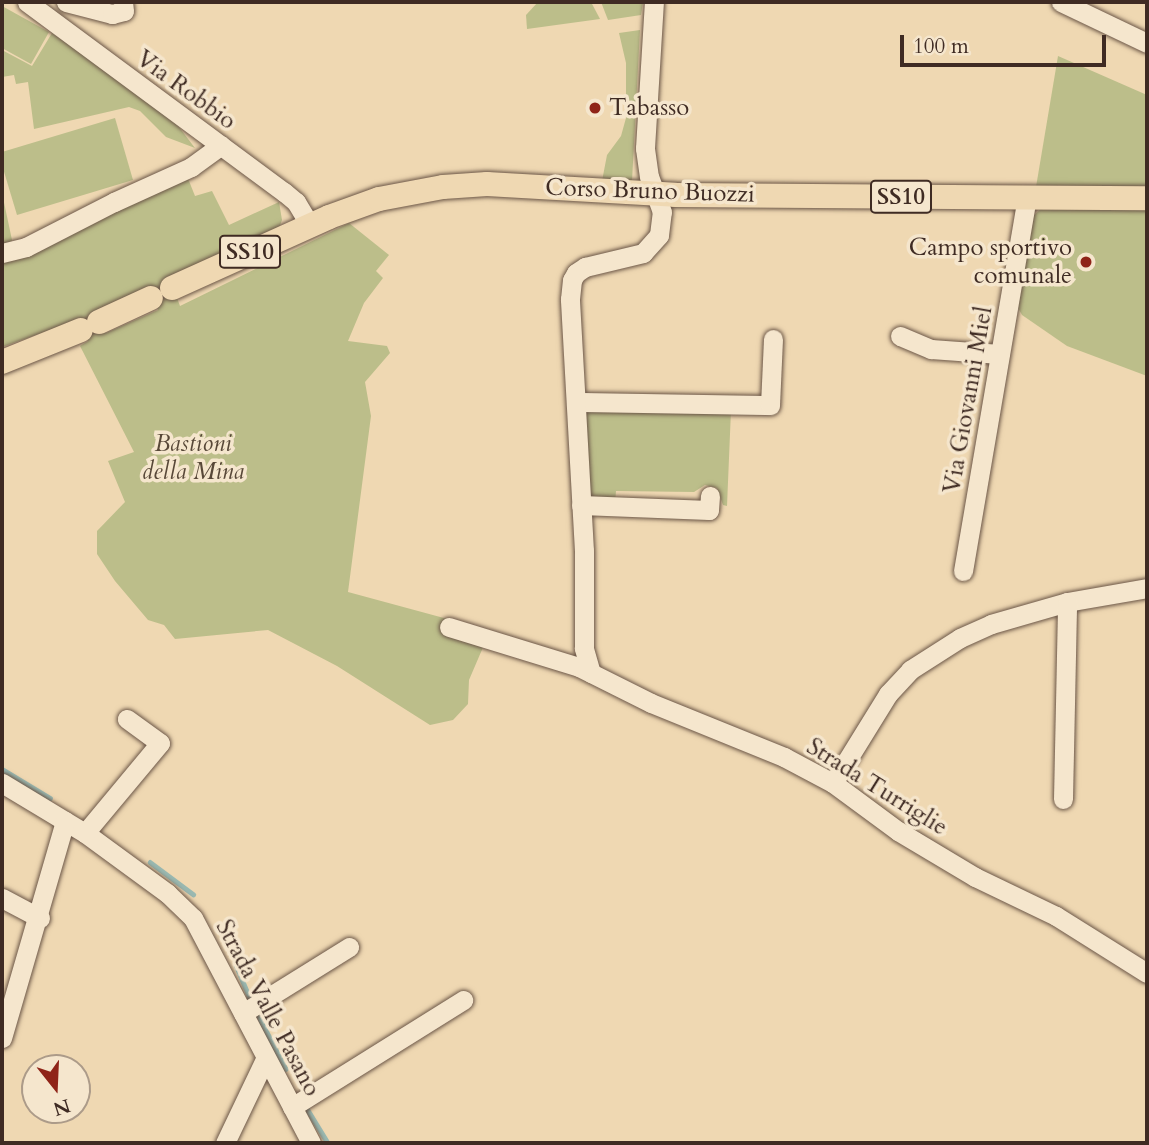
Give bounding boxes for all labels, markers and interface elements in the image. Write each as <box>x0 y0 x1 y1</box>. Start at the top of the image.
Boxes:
scale bar <box>904 21 1110 65</box>
text: 100 m <box>913 32 969 61</box>
street label: Via Robbio <box>130 44 242 136</box>
place label: Tabasso <box>609 94 689 122</box>
marker: Tabasso <box>587 100 603 116</box>
street label: Corso Bruno Buozzi <box>545 173 755 209</box>
road number: SS10 <box>870 178 932 216</box>
road number: SS10 <box>218 232 282 272</box>
place label: Campo sportivo comunale <box>909 234 1072 290</box>
marker: Campo sportivo comunale <box>1078 254 1094 270</box>
street label: Via Giovanni Miel <box>937 304 999 496</box>
park label: Bastioni della Mina <box>142 430 244 486</box>
street label: Strada Turriglie <box>801 732 953 842</box>
street label: Strada Valle Pasano <box>209 915 327 1101</box>
north arrow <box>21 1054 91 1124</box>
text: N <box>50 1092 74 1122</box>

